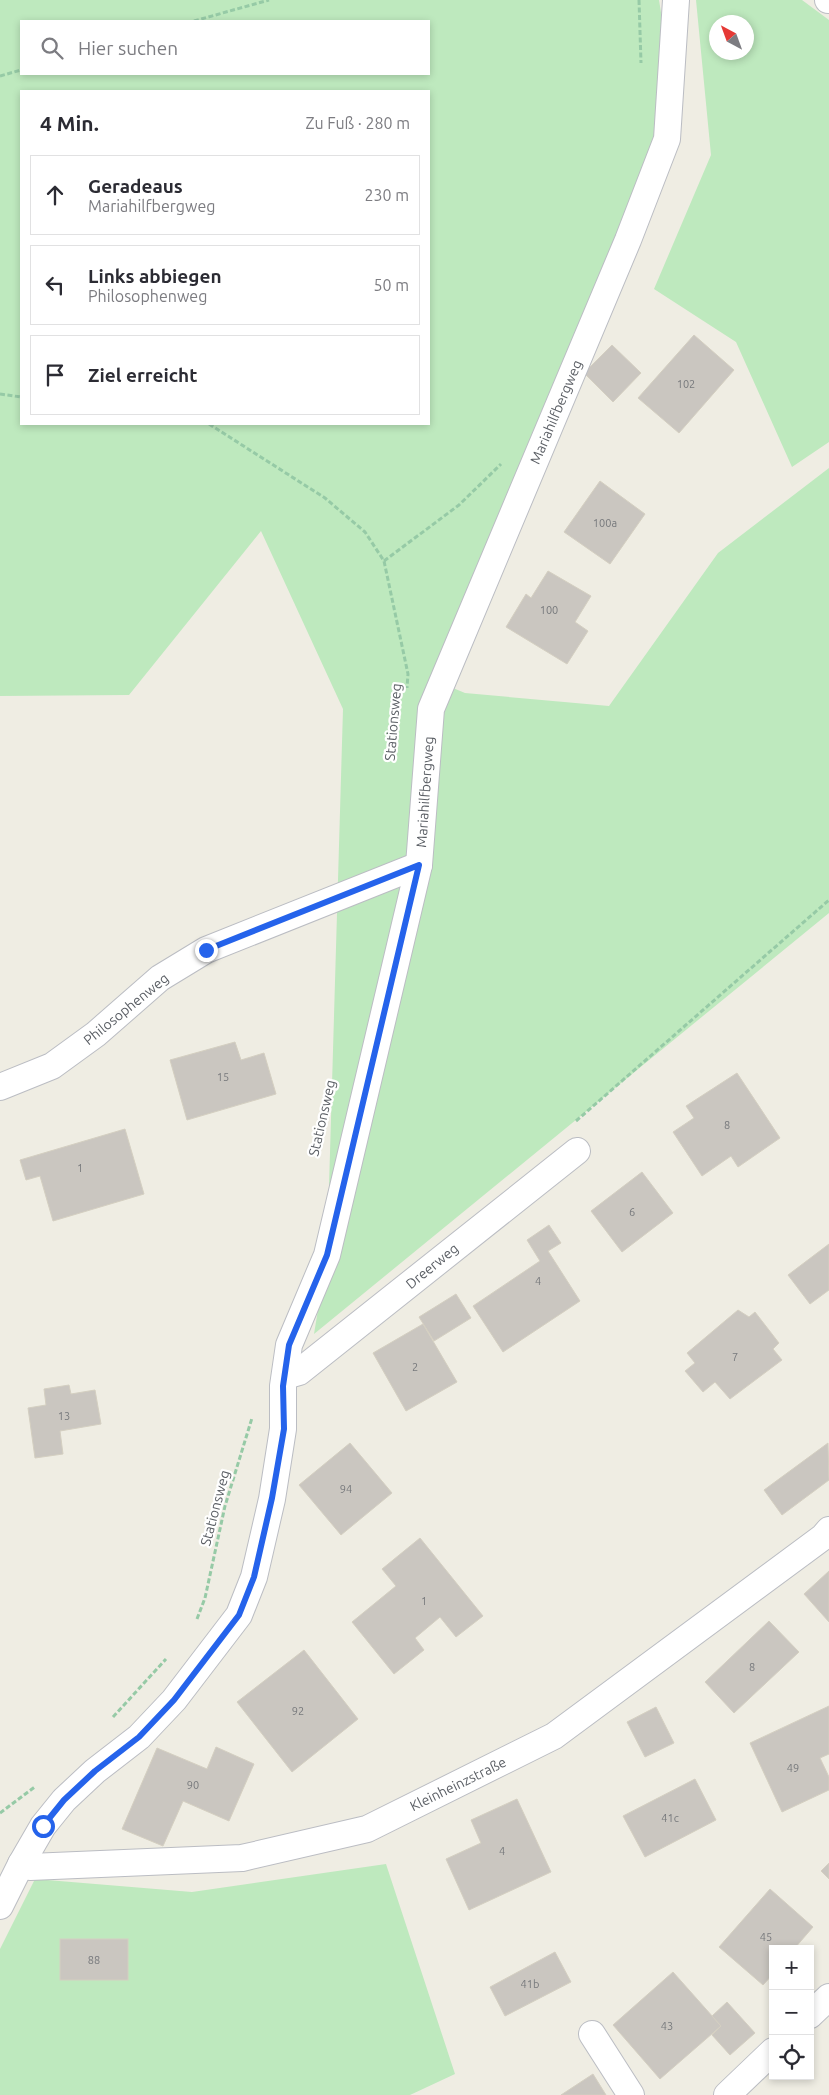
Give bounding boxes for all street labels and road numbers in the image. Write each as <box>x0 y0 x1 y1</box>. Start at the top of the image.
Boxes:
street label: Mariahilfbergweg <box>527 358 585 466</box>
street label: Stationsweg <box>382 683 404 761</box>
street label: Mariahilfbergweg <box>413 736 437 848</box>
street label: Philosophenweg <box>80 970 172 1048</box>
street label: Stationsweg <box>305 1078 339 1158</box>
street label: Dreerweg <box>403 1240 461 1292</box>
street label: Stationsweg <box>197 1468 233 1548</box>
street label: Kleinheinzstraße <box>407 1754 509 1814</box>

